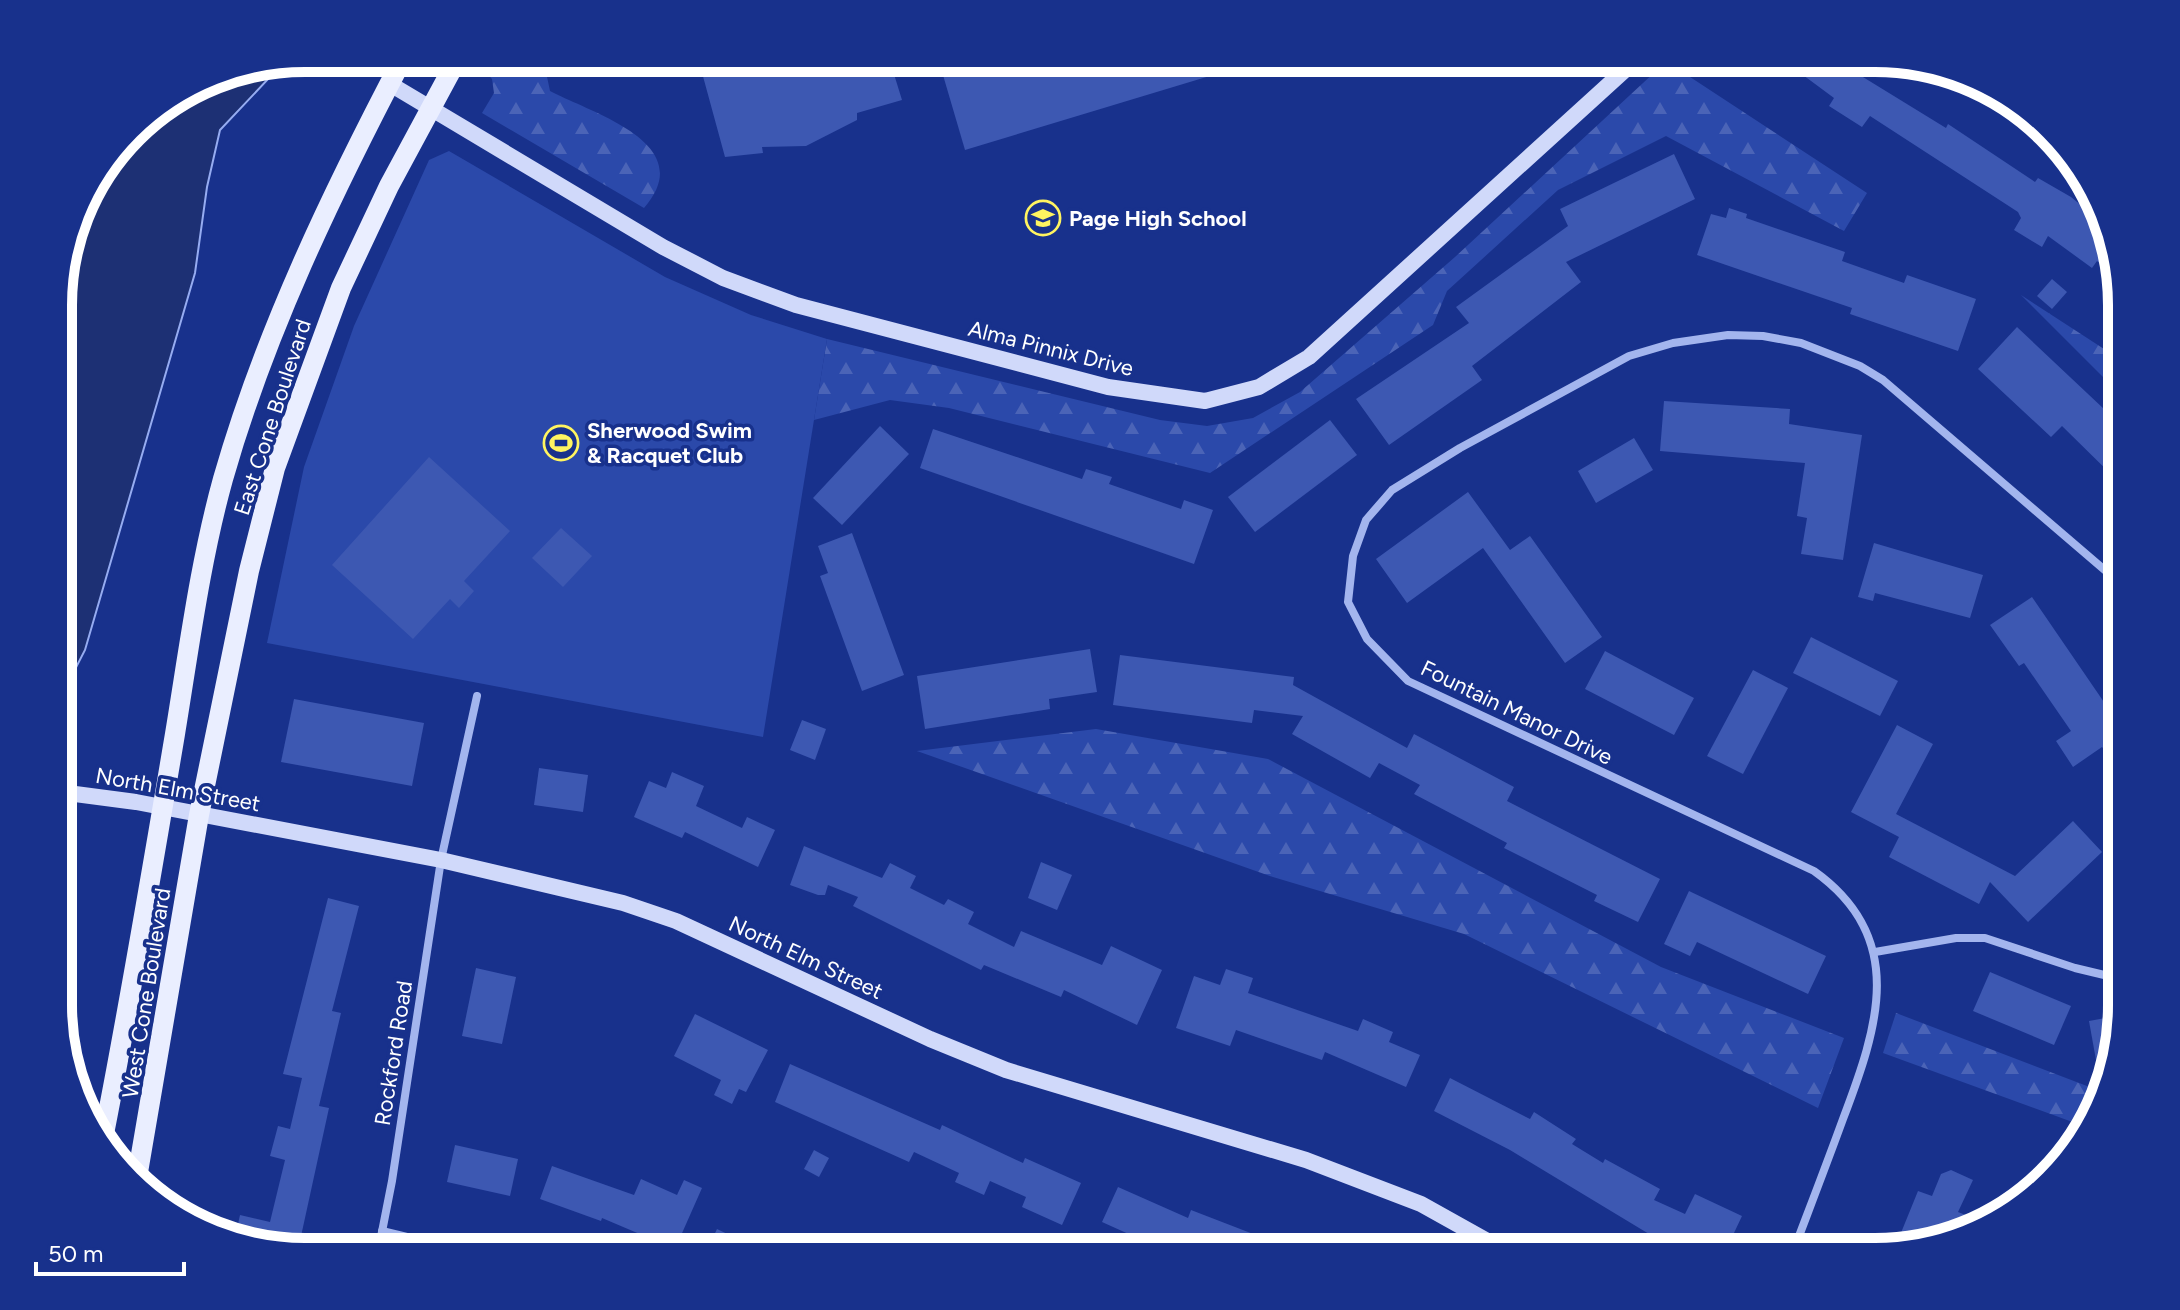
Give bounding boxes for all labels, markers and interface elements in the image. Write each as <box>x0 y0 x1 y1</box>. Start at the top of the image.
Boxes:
school or university icon: Page High School <box>1024 199 1062 237</box>
place label: Page High School <box>1069 205 1247 232</box>
street label: Alma Pinnix Drive <box>965 315 1136 382</box>
street label: East Cone Boulevard <box>228 316 317 519</box>
place label: Sherwood Swim & Racquet Club <box>587 417 752 469</box>
sports icon: Sherwood Swim & Racquet Club <box>542 424 580 462</box>
street label: Fountain Manor Drive <box>1416 654 1617 771</box>
street label: North Elm Street <box>93 762 262 817</box>
street label: West Cone Boulevard <box>117 886 176 1100</box>
street label: North Elm Street <box>724 910 887 1005</box>
street label: Rockford Road <box>369 979 418 1127</box>
scale bar <box>36 1226 184 1276</box>
text: 50 m <box>48 1239 104 1268</box>

